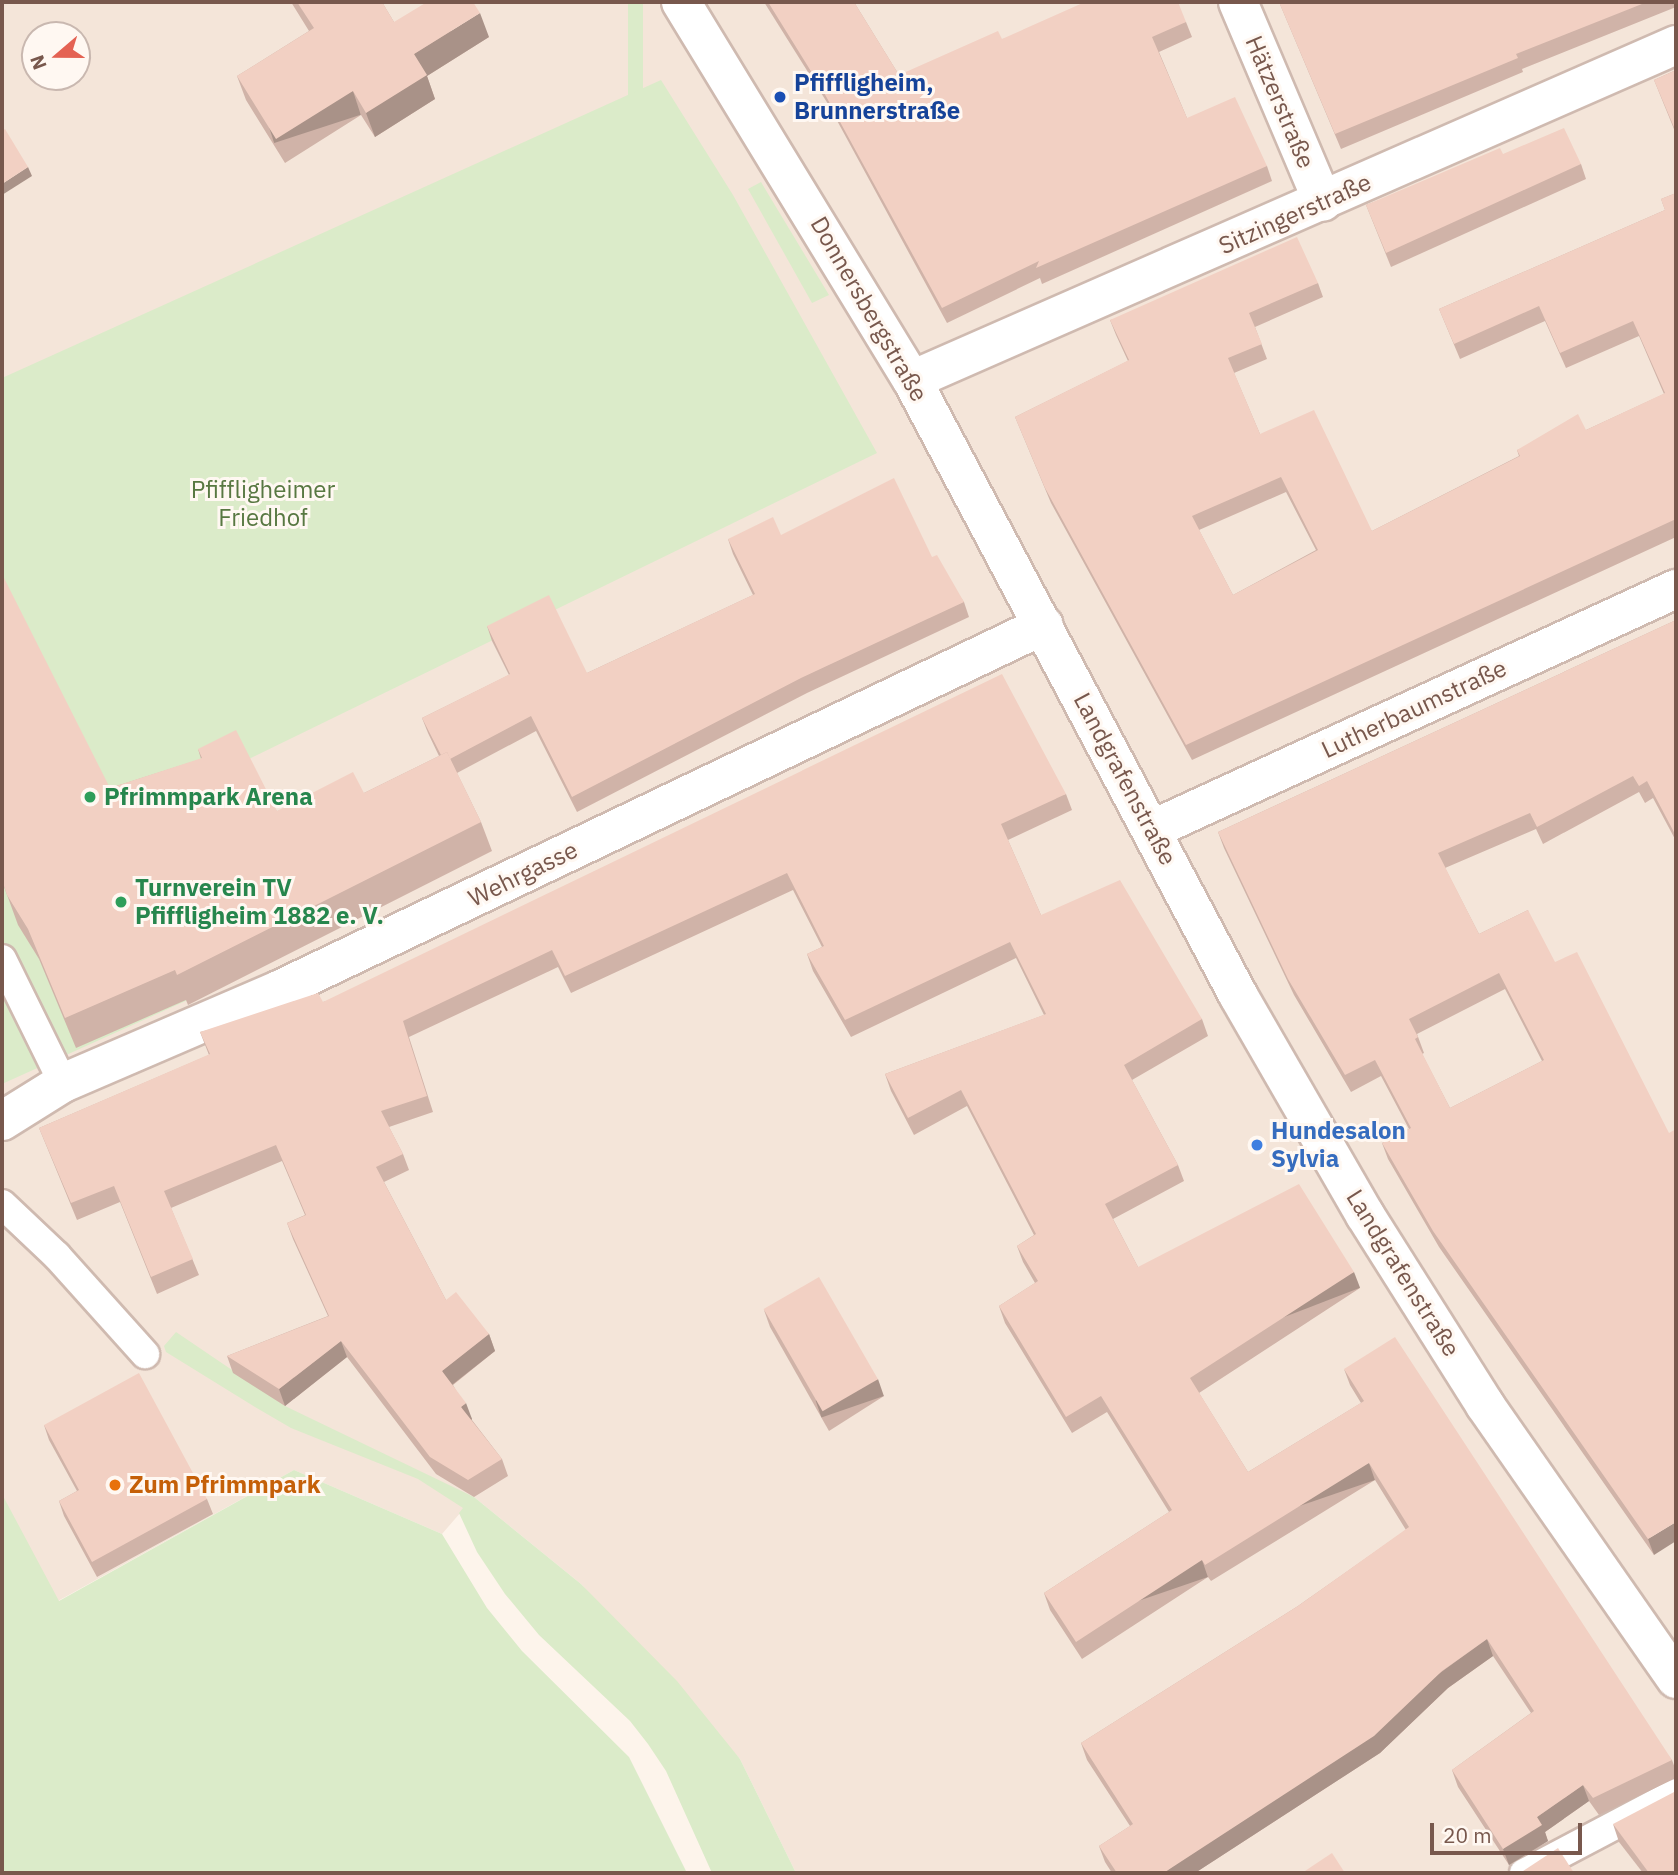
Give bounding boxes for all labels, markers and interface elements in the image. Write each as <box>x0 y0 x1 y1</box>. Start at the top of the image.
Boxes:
north arrow <box>21 21 91 91</box>
street label: Hätzerstraße <box>1239 31 1321 173</box>
text: N <box>25 52 52 73</box>
place label: Pfiffligheim, Brunnerstraße <box>794 69 960 125</box>
marker: Pfiffligheim, Brunnerstraße <box>772 89 788 105</box>
street label: Sitzingerstraße <box>1214 168 1376 260</box>
street label: Donnersbergstraße <box>804 212 934 406</box>
park label: Pfiffligheimer Friedhof <box>191 476 335 532</box>
street label: Lutherbaumstraße <box>1317 654 1511 764</box>
street label: Landgrafenstraße <box>1067 688 1183 870</box>
place label: Pfrimmpark Arena <box>104 783 313 811</box>
marker: Pfrimmpark Arena <box>82 789 98 805</box>
street label: Wehrgasse <box>464 835 582 913</box>
place label: Turnverein TV Pfiffligheim 1882 e. V. <box>135 874 384 930</box>
marker: Turnverein TV Pfiffligheim 1882 e. V. <box>113 894 129 910</box>
place label: Hundesalon Sylvia <box>1271 1117 1406 1173</box>
marker: Hundesalon Sylvia <box>1249 1137 1265 1153</box>
street label: Landgrafenstraße <box>1340 1184 1466 1362</box>
place label: Zum Pfrimmpark <box>129 1471 321 1499</box>
marker: Zum Pfrimmpark <box>107 1477 123 1493</box>
scale bar <box>1433 1808 1585 1852</box>
text: 20 m <box>1443 1821 1492 1849</box>

